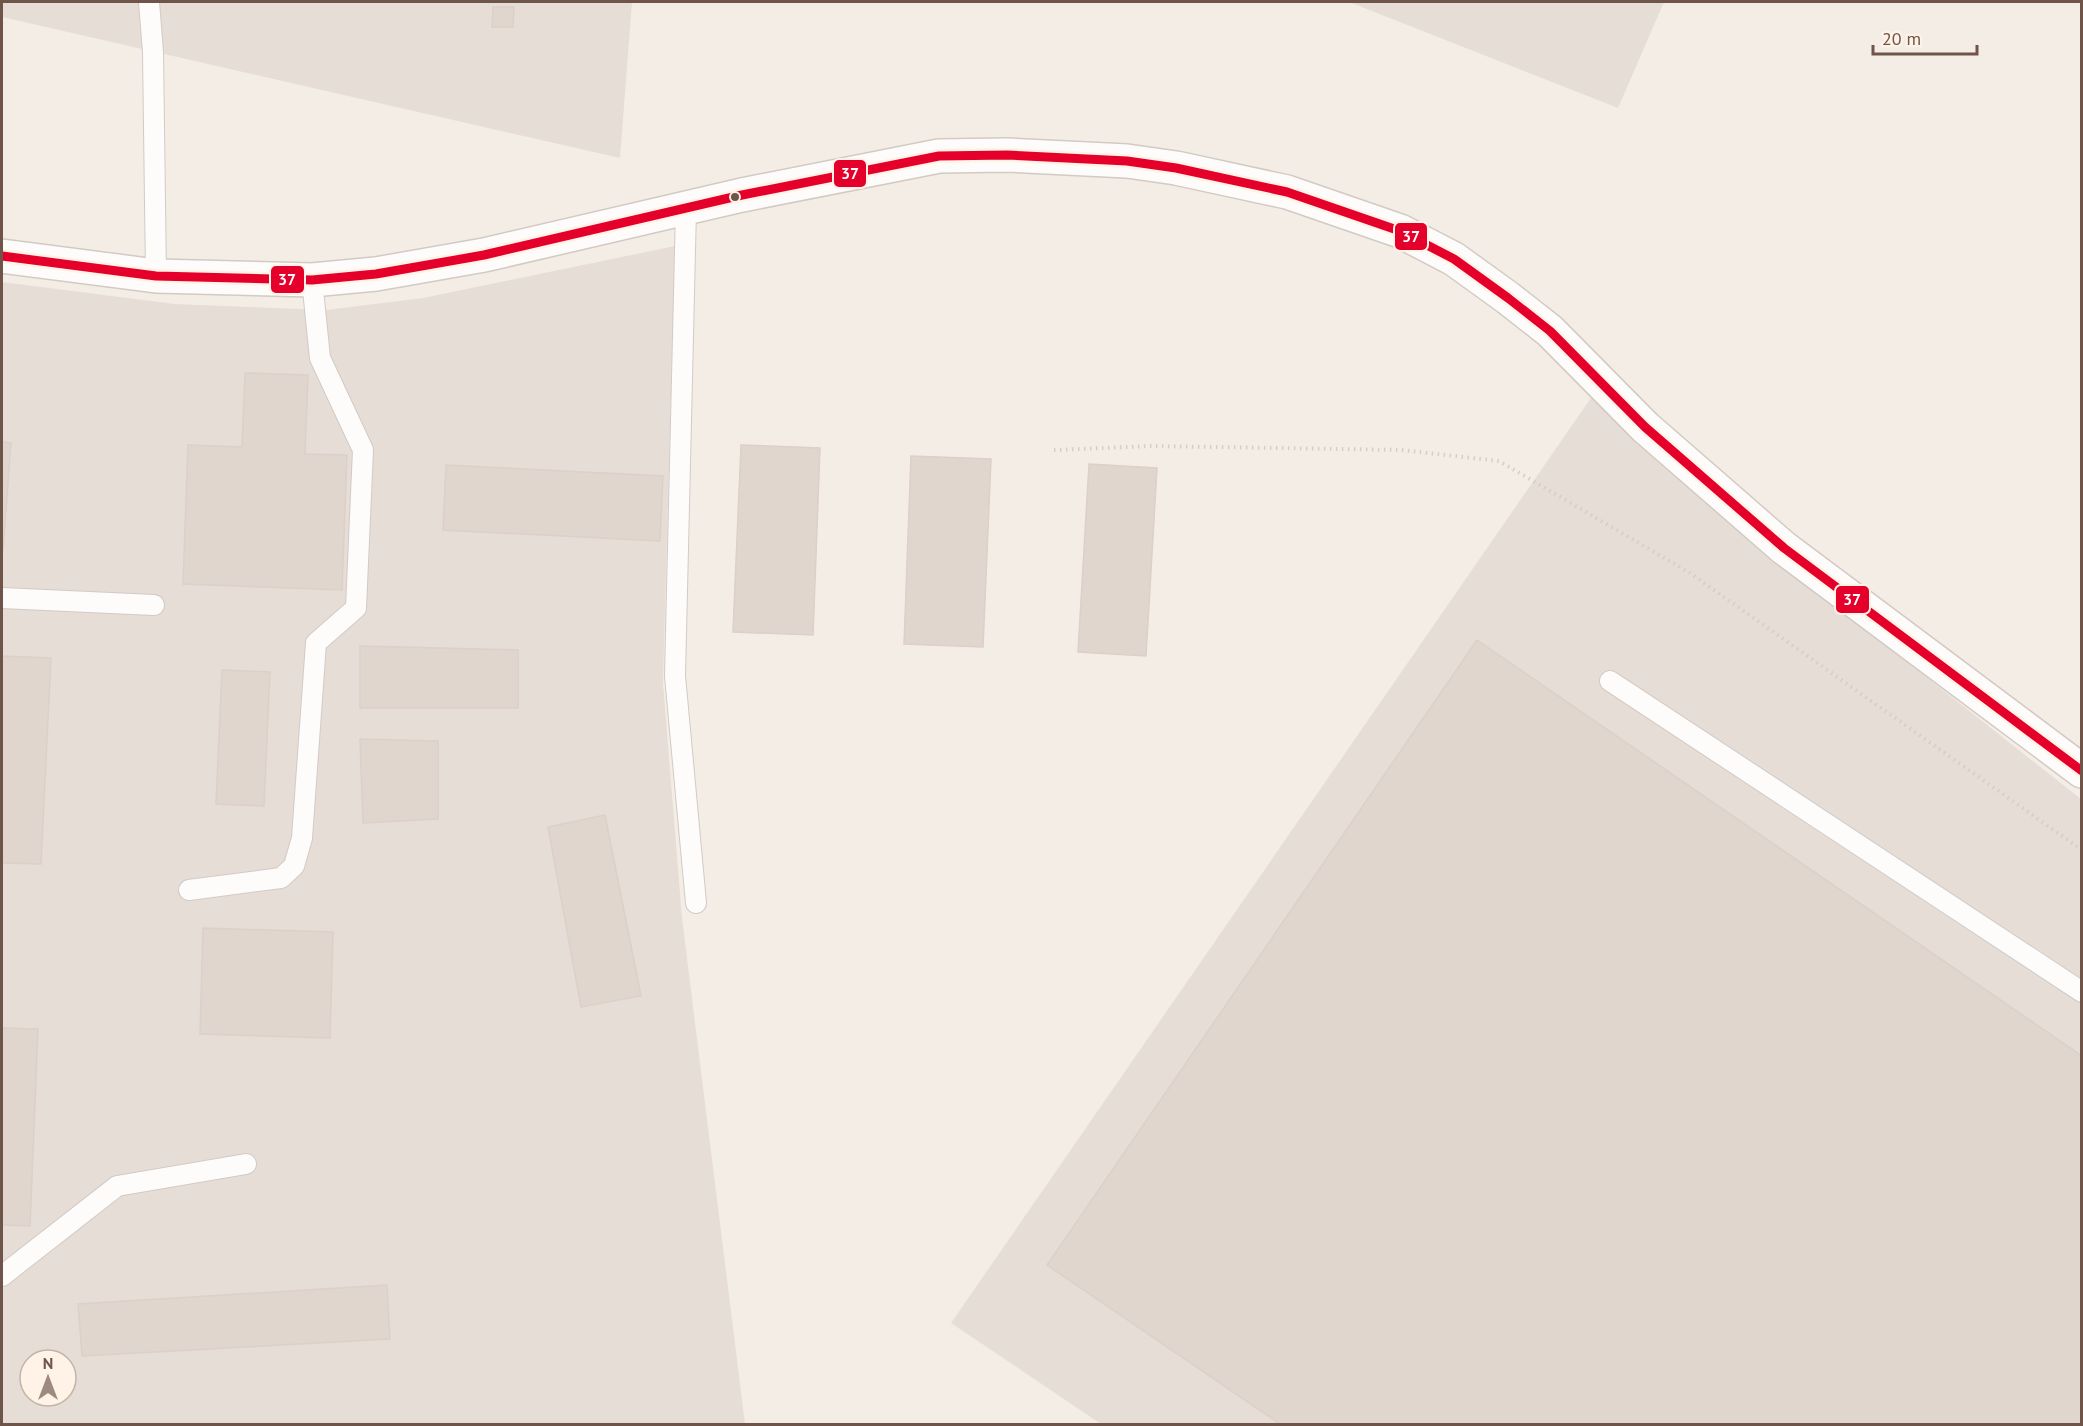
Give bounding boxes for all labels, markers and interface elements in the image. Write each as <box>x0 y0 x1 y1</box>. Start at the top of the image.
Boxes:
scale bar <box>1873 18 1976 56</box>
text: 20 m <box>1882 27 1921 50</box>
line badge: 37 <box>833 159 867 188</box>
text: 37 <box>841 163 859 183</box>
unlabelled marker <box>729 191 741 203</box>
line badge: 37 <box>1394 222 1428 251</box>
text: 37 <box>1402 226 1420 246</box>
line badge: 37 <box>270 265 305 294</box>
text: 37 <box>278 269 296 289</box>
line badge: 37 <box>1835 585 1870 614</box>
text: 37 <box>1843 589 1861 609</box>
north arrow <box>18 1348 78 1408</box>
text: N <box>43 1353 53 1373</box>

